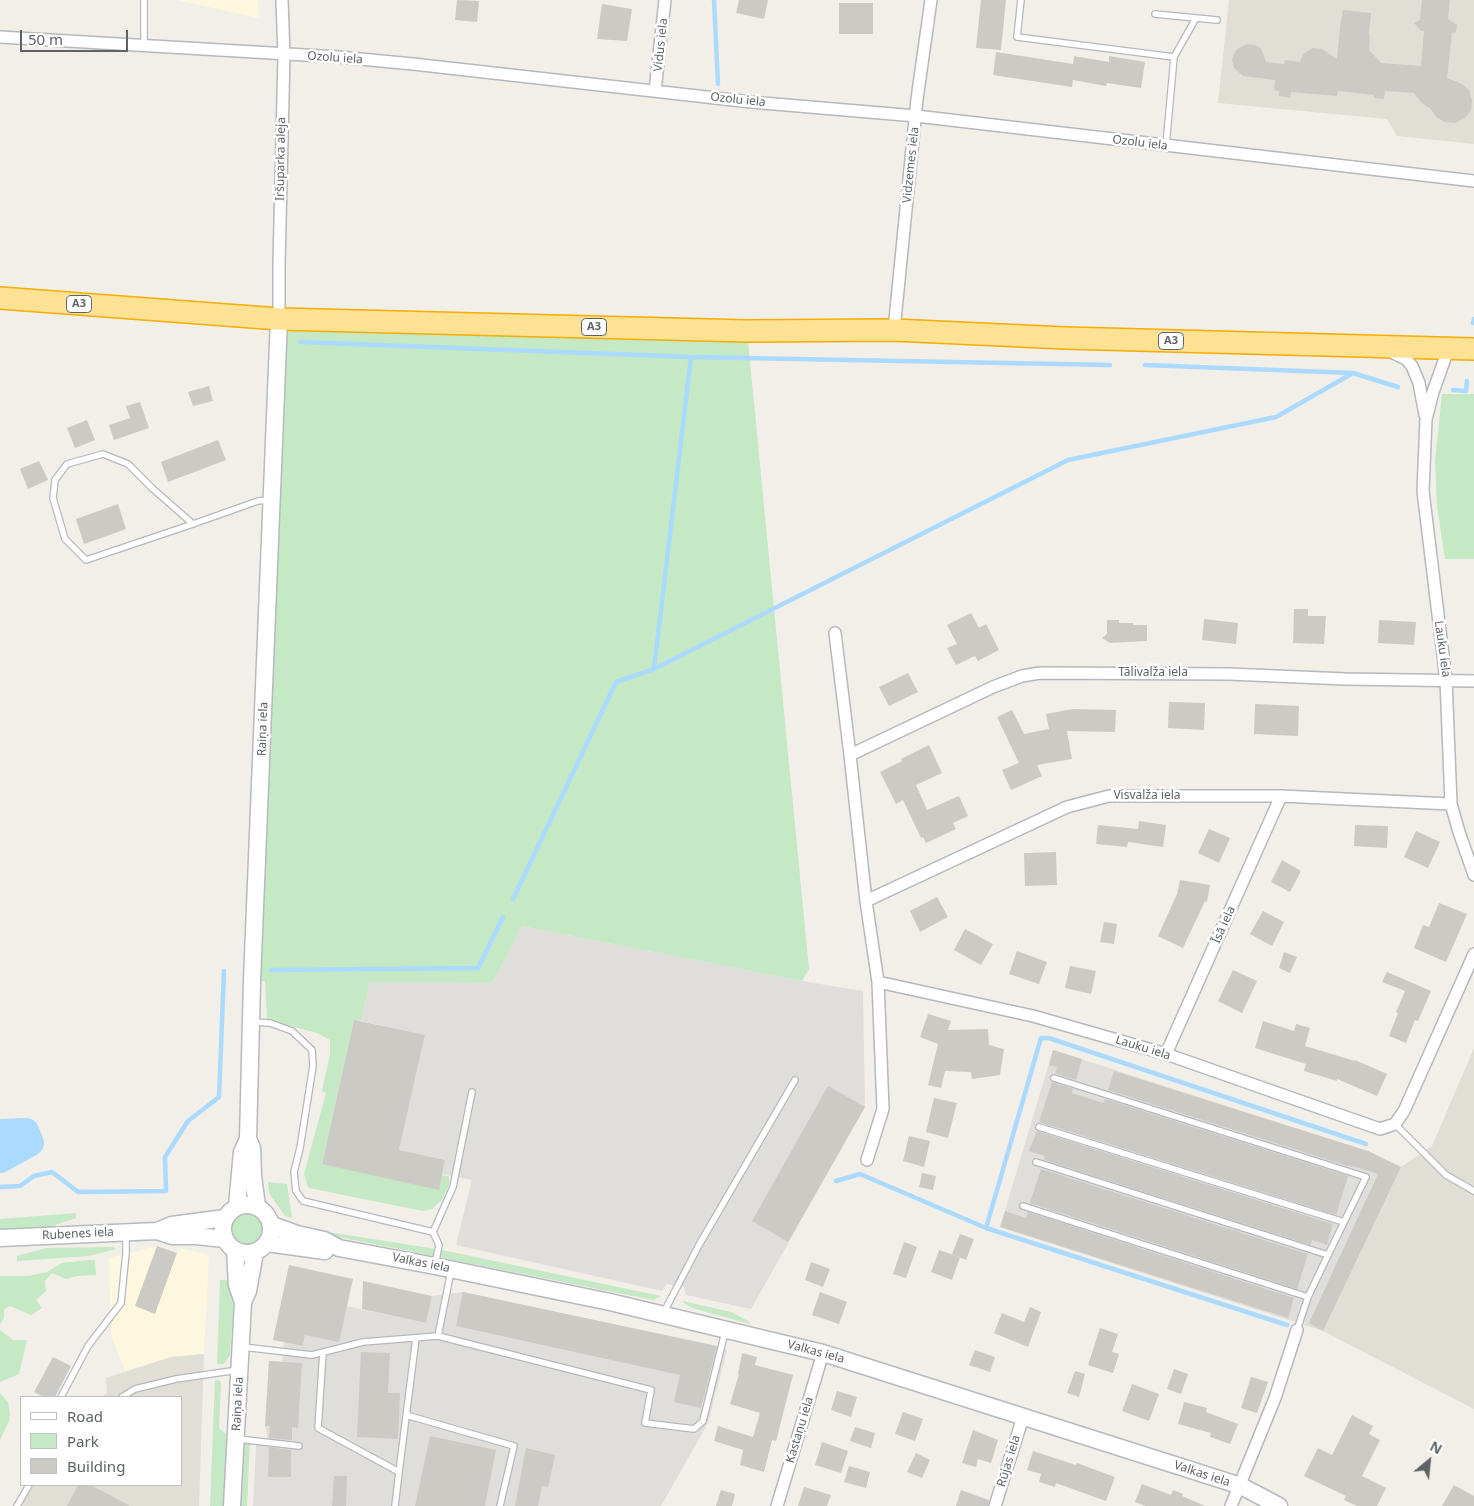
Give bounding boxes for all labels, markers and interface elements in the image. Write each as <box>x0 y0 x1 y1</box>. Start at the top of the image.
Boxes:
street label: Vidus iela <box>651 18 671 72</box>
scale bar <box>22 20 130 52</box>
text: 50 m <box>28 29 63 49</box>
street label: Ozolu iela <box>307 49 363 67</box>
street label: Ozolu iela <box>710 90 766 110</box>
street label: Iršuparka aleja <box>273 117 289 201</box>
street label: Vidzemes iela <box>900 126 922 204</box>
street label: Ozolu iela <box>1112 132 1168 154</box>
road number: A3 <box>66 296 92 312</box>
road number: A3 <box>582 318 606 336</box>
road number: A3 <box>1158 332 1184 350</box>
street label: Lauku iela <box>1431 620 1453 678</box>
street label: Tālivalža iela <box>1118 666 1188 680</box>
street label: Raiņa iela <box>255 702 271 756</box>
street label: Visvalža iela <box>1113 789 1181 803</box>
street label: Īsā iela <box>1209 904 1239 946</box>
street label: Lauku iela <box>1114 1033 1172 1063</box>
street label: Rubenes iela <box>42 1225 114 1243</box>
street label: Valkas iela <box>391 1250 451 1276</box>
street label: Valkas iela <box>786 1337 846 1367</box>
street label: Raiņa iela <box>229 1377 247 1431</box>
street label: Kastaņu iela <box>783 1395 817 1465</box>
legend <box>20 1396 182 1486</box>
text: Road <box>67 1406 103 1426</box>
text: Park <box>67 1431 99 1451</box>
street label: Rūjas iela <box>994 1433 1024 1489</box>
north arrow <box>1404 1436 1454 1486</box>
text: N <box>1427 1436 1446 1458</box>
text: Building <box>67 1456 125 1476</box>
street label: Valkas iela <box>1172 1458 1232 1490</box>

